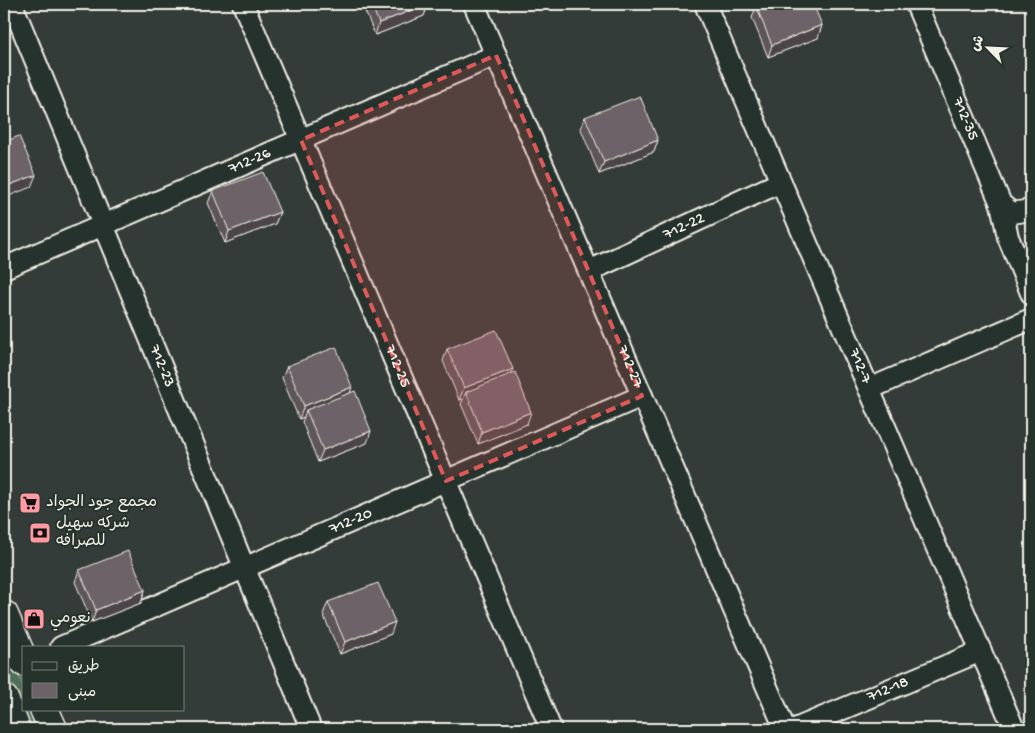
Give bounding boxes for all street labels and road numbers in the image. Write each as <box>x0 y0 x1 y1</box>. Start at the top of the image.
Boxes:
street label: 712-35 <box>947 94 982 143</box>
street label: 712-26 <box>225 144 275 179</box>
street label: 712-22 <box>660 209 708 245</box>
street label: 712-23 <box>144 342 179 390</box>
street label: 712-25 <box>379 342 414 391</box>
street label: 712-27 <box>612 342 647 392</box>
street label: 712-7 <box>843 345 876 387</box>
street label: 712-20 <box>326 504 375 540</box>
street label: 712-18 <box>864 673 912 707</box>

